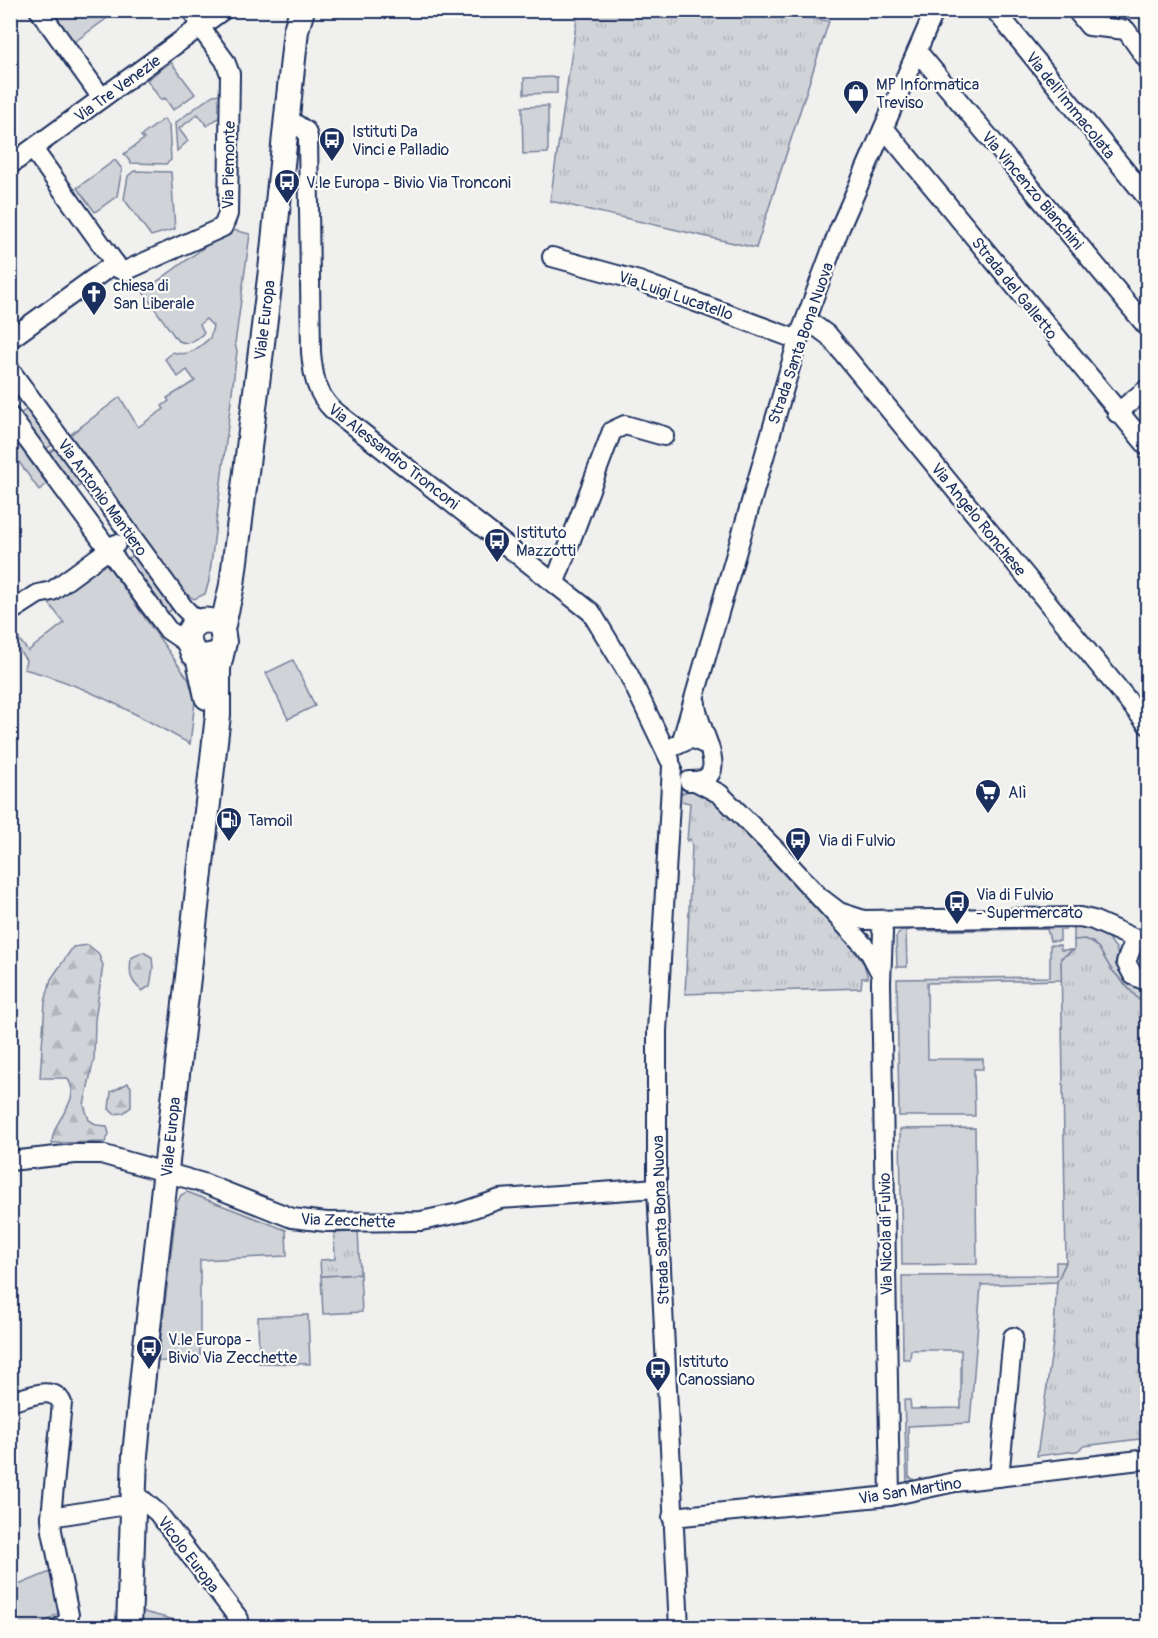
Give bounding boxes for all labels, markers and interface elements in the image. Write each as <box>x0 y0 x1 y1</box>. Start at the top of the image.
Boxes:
street label: Via dell'Immacolata <box>1021 48 1119 163</box>
street label: Via Tre Venezie <box>71 51 165 127</box>
place label: MP Informatica Treviso <box>876 75 979 113</box>
shop icon: MP Informatica Treviso <box>841 78 871 116</box>
street label: Via Piemonte <box>218 120 240 209</box>
place label: Istituti Da Vinci e Palladio <box>352 122 450 160</box>
bus stop icon: Istituti Da Vinci e Palladio <box>317 125 347 163</box>
street label: Via Vincenzo Bianchini <box>977 127 1088 254</box>
bus stop icon: V.le Europa - Bivio Via Tronconi <box>272 167 302 205</box>
place label: V.le Europa - Bivio Via Tronconi <box>306 173 511 193</box>
street label: Strada del Galletto <box>967 233 1062 344</box>
street label: Strada Santa Bona Nuova <box>764 260 838 427</box>
street label: Via Luigi Lucatello <box>616 267 736 325</box>
place label: chiesa di San Liberale <box>113 276 194 314</box>
church icon: chiesa di San Liberale <box>79 279 109 317</box>
street label: Viale Europa <box>250 279 280 361</box>
street label: Via Alessandro Tronconi <box>324 399 463 514</box>
street label: Via Antonio Mantiero <box>53 435 152 560</box>
street label: Via Angelo Ronchese <box>926 459 1030 580</box>
place label: Istituto Mazzotti <box>516 523 576 561</box>
bus stop icon: Istituto Mazzotti <box>482 526 512 564</box>
supermarket icon: Alì <box>973 777 1003 815</box>
place label: Alì <box>1008 783 1026 803</box>
fuel station icon: Tamoil <box>214 805 244 843</box>
place label: Tamoil <box>248 811 293 831</box>
bus stop icon: Via di Fulvio <box>783 825 813 863</box>
place label: Via di Fulvio <box>818 831 896 851</box>
place label: Via di Fulvio - Supermercato <box>976 885 1083 923</box>
bus stop icon: Via di Fulvio - Supermercato <box>942 888 972 926</box>
street label: Viale Europa <box>157 1096 185 1178</box>
street label: Strada Santa Bona Nuova <box>648 1135 674 1305</box>
street label: Via Nicola di Fulvio <box>875 1172 897 1296</box>
street label: Via Zecchette <box>300 1209 396 1233</box>
place label: V.le Europa - Bivio Via Zecchette <box>168 1330 297 1368</box>
bus stop icon: V.le Europa - Bivio Via Zecchette <box>134 1333 164 1371</box>
place label: Istituto Canossiano <box>678 1352 755 1390</box>
bus stop icon: Istituto Canossiano <box>643 1355 673 1393</box>
street label: Via San Martino <box>857 1473 963 1509</box>
street label: Vicolo Europa <box>153 1512 223 1597</box>

